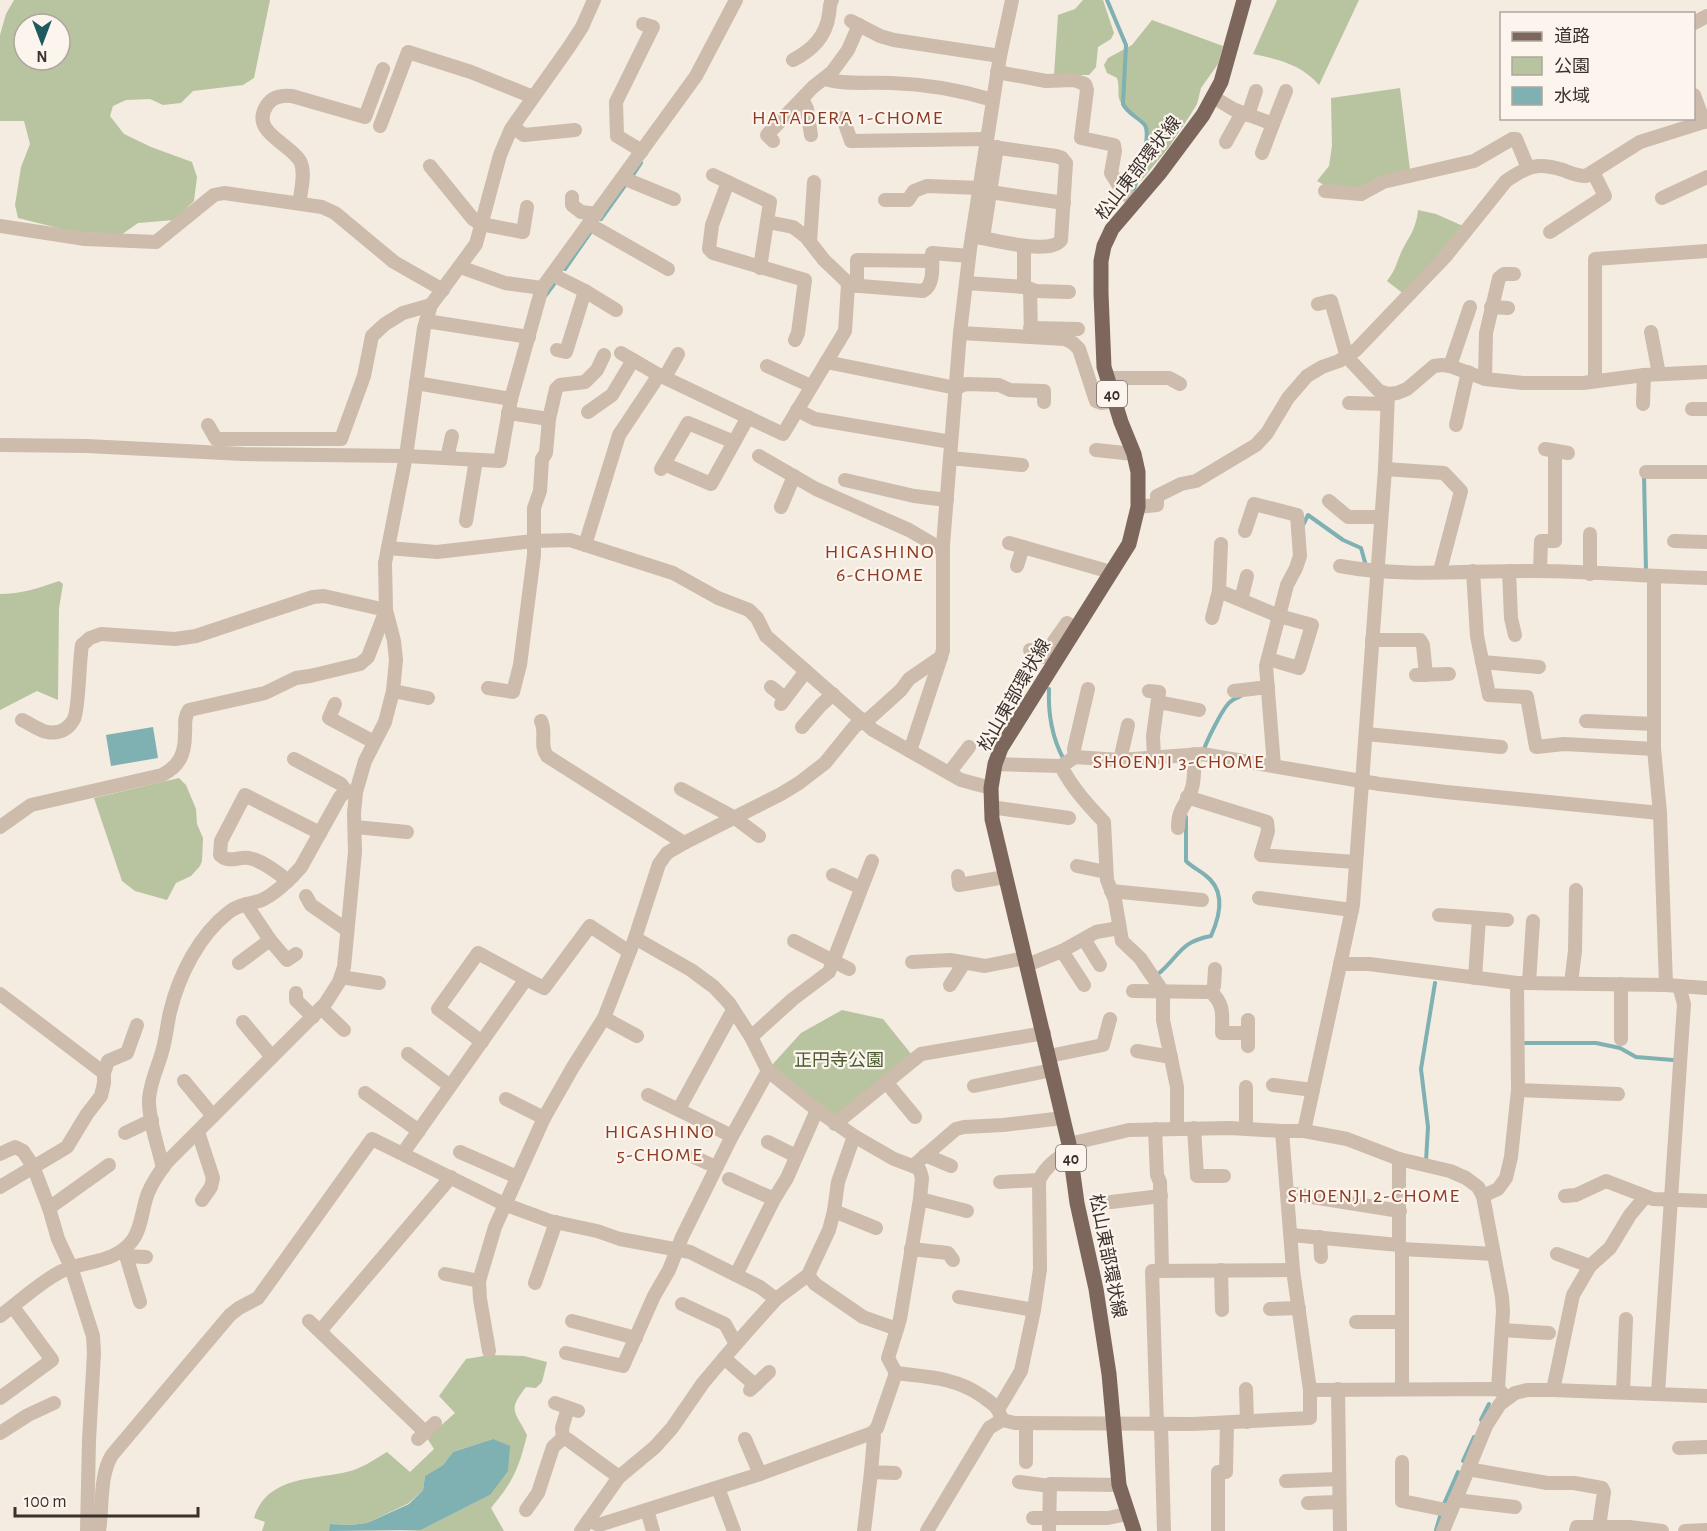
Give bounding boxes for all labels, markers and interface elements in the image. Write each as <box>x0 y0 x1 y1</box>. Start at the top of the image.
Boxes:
north arrow <box>12 12 72 72</box>
legend <box>1500 12 1695 120</box>
text: 道路 <box>1554 26 1590 46</box>
text: N <box>36 48 48 64</box>
text: 公園 <box>1554 57 1590 76</box>
text: 水域 <box>1554 87 1590 106</box>
district label: HATADERA 1-CHOME <box>752 108 944 128</box>
street label: 松山東部環状線 <box>1091 112 1185 224</box>
road number: 40 <box>1097 381 1127 407</box>
district label: HIGASHINO 6-CHOME <box>825 542 935 585</box>
street label: 松山東部環状線 <box>974 635 1054 755</box>
district label: SHOENJI 3-CHOME <box>1093 752 1265 772</box>
park label: 正円寺公園 <box>794 1051 884 1070</box>
district label: HIGASHINO 5-CHOME <box>605 1122 715 1165</box>
road number: 40 <box>1056 1145 1086 1171</box>
district label: SHOENJI 2-CHOME <box>1287 1186 1461 1206</box>
street label: 松山東部環状線 <box>1086 1192 1130 1320</box>
scale bar <box>15 1480 198 1518</box>
text: 100 m <box>24 1493 67 1511</box>

